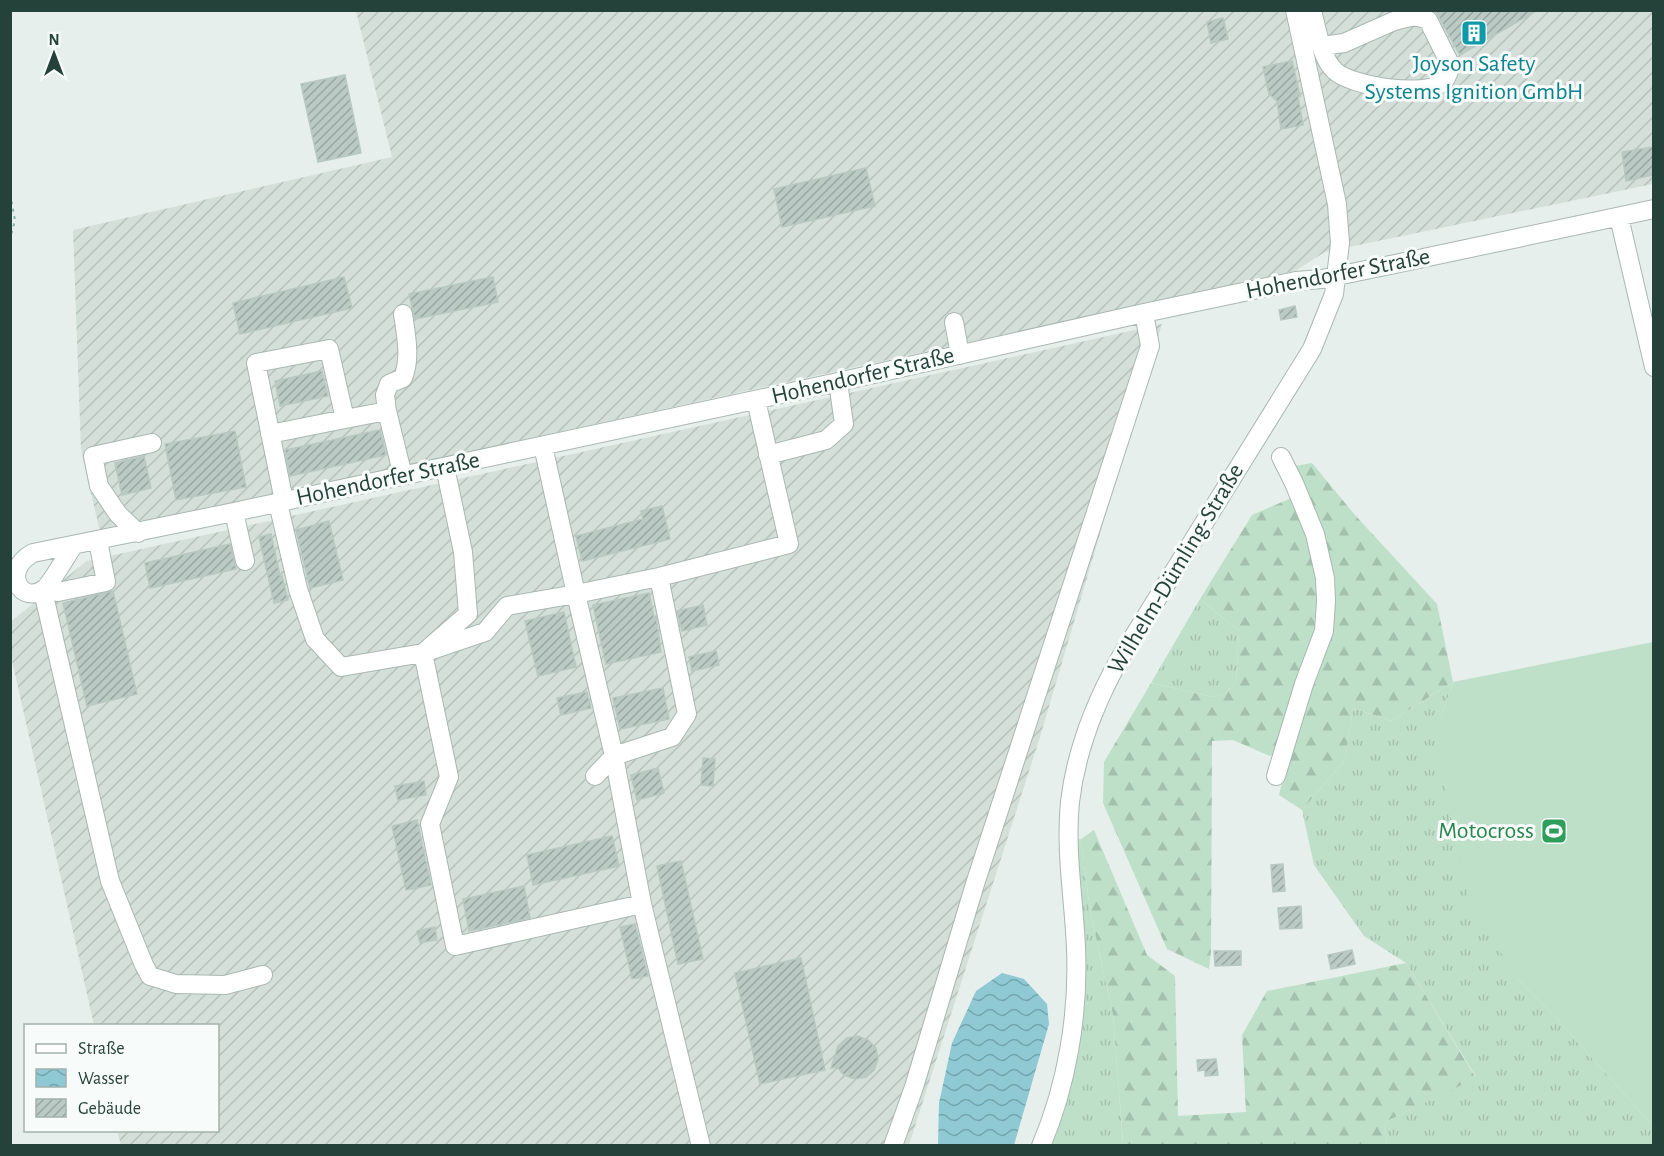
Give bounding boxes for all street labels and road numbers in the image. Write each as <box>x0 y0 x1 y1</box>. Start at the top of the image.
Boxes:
street label: Hohendorfer Straße <box>1244 244 1432 304</box>
street label: Hohendorfer Straße <box>769 343 957 409</box>
street label: Hohendorfer Straße <box>294 448 482 510</box>
street label: Wilhelm-Dümling-Straße <box>1104 460 1248 678</box>

